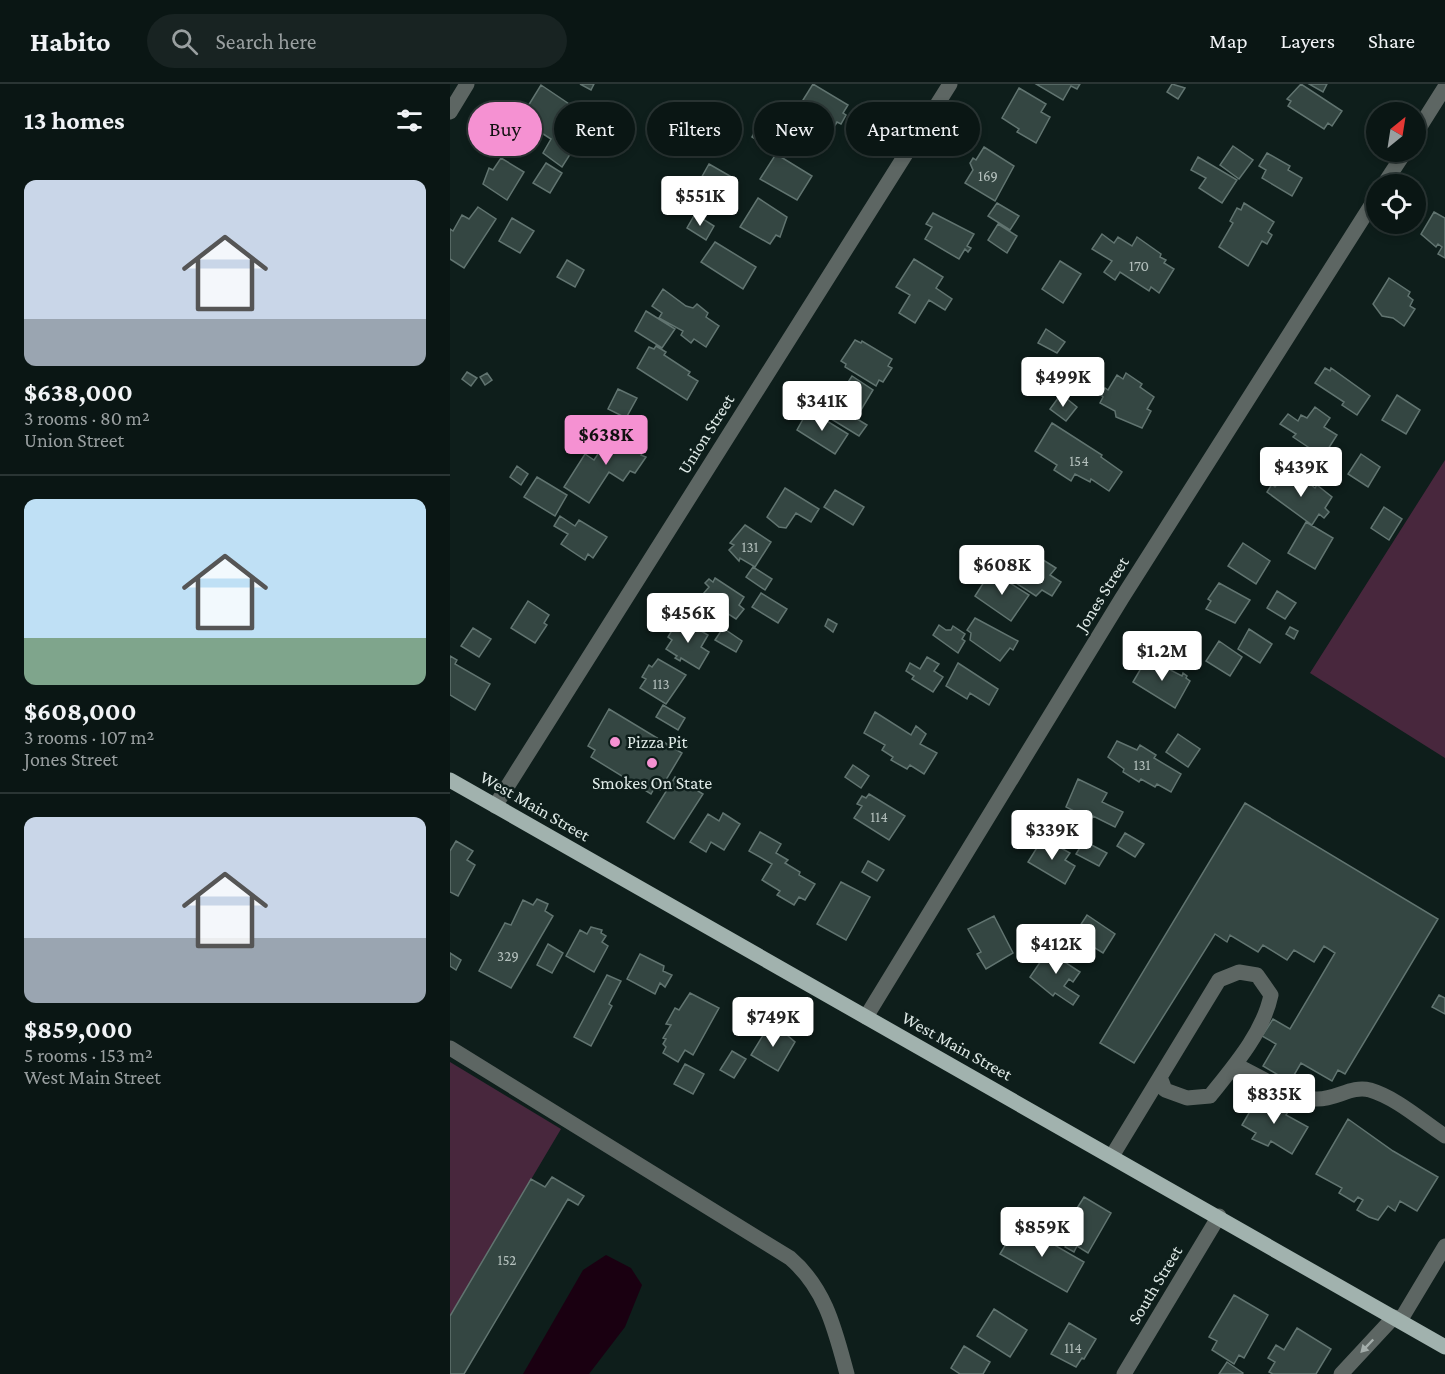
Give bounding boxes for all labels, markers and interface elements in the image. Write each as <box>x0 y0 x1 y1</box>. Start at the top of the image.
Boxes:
search box <box>147 14 567 68</box>
icon: search <box>168 25 201 58</box>
text: Habito <box>30 26 111 57</box>
text: Search here <box>216 29 317 54</box>
text: Map <box>1209 29 1248 53</box>
text: Layers <box>1281 29 1335 53</box>
text: Share <box>1368 29 1415 53</box>
chip: Buy <box>468 102 542 156</box>
chip: Rent <box>554 102 635 156</box>
chip: Filters <box>647 102 742 156</box>
chip: New <box>754 102 834 156</box>
chip: Apartment <box>846 102 980 156</box>
north arrow <box>1366 102 1426 162</box>
map controls <box>1366 102 1426 234</box>
icon: filters <box>393 104 426 137</box>
text: 13 homes <box>24 106 125 135</box>
house number: 169 <box>978 168 998 184</box>
button: locate <box>1366 174 1426 234</box>
pin: $551K <box>658 176 742 227</box>
text: $551K <box>675 184 725 206</box>
icon: home <box>171 219 279 327</box>
house number: 170 <box>1129 258 1149 274</box>
pin: $499K <box>1021 357 1105 408</box>
text: $499K <box>1035 365 1091 387</box>
text: $638,000 <box>24 378 133 407</box>
pin: $341K <box>780 381 864 432</box>
text: $341K <box>797 389 847 411</box>
street label: Union Street <box>674 390 739 478</box>
text: 3 rooms · 80 m² <box>24 407 150 429</box>
pin: $638K <box>564 415 648 466</box>
text: $638K <box>579 423 633 445</box>
text: Union Street <box>24 429 124 451</box>
pin: $439K <box>1259 447 1343 498</box>
house number: 154 <box>1069 453 1089 469</box>
text: $439K <box>1274 455 1328 477</box>
icon: home <box>171 538 279 646</box>
house number: 131 <box>741 539 759 555</box>
pin: $608K <box>960 545 1044 596</box>
street label: Jones Street <box>1070 552 1133 637</box>
text: $608K <box>973 553 1031 575</box>
pin: $456K <box>646 593 730 644</box>
text: $456K <box>661 601 715 623</box>
pin: $1.2M <box>1120 631 1204 682</box>
text: $1.2M <box>1137 639 1187 661</box>
house number: 113 <box>652 676 670 692</box>
text: $608,000 <box>24 697 136 726</box>
text: 3 rooms · 107 m² <box>24 726 154 748</box>
place label: Pizza Pit <box>627 732 688 752</box>
marker: Pizza Pit <box>608 735 622 749</box>
text: Jones Street <box>24 748 118 770</box>
marker: Smokes On State <box>645 756 659 770</box>
house number: 131 <box>1133 757 1151 773</box>
street label: West Main Street <box>477 767 594 846</box>
place label: Smokes On State <box>592 773 712 793</box>
house number: 114 <box>870 809 888 825</box>
pin: $339K <box>1010 810 1094 861</box>
text: $339K <box>1025 818 1079 840</box>
icon: home <box>171 856 279 964</box>
pin: $412K <box>1014 924 1098 975</box>
text: $412K <box>1030 932 1082 954</box>
house number: 329 <box>497 948 519 964</box>
pin: $749K <box>731 997 815 1048</box>
text: $749K <box>746 1005 800 1027</box>
street label: West Main Street <box>898 1007 1017 1085</box>
text: $859,000 <box>24 1015 133 1044</box>
text: 5 rooms · 153 m² <box>24 1044 153 1066</box>
text: West Main Street <box>24 1066 161 1088</box>
pin: $835K <box>1232 1074 1316 1125</box>
text: $835K <box>1247 1082 1301 1104</box>
pin: $859K <box>1000 1207 1084 1258</box>
text: $859K <box>1015 1215 1069 1237</box>
street label: South Street <box>1124 1241 1187 1328</box>
house number: 152 <box>498 1252 516 1268</box>
one-way arrow <box>1361 1338 1375 1352</box>
house number: 114 <box>1064 1340 1082 1356</box>

